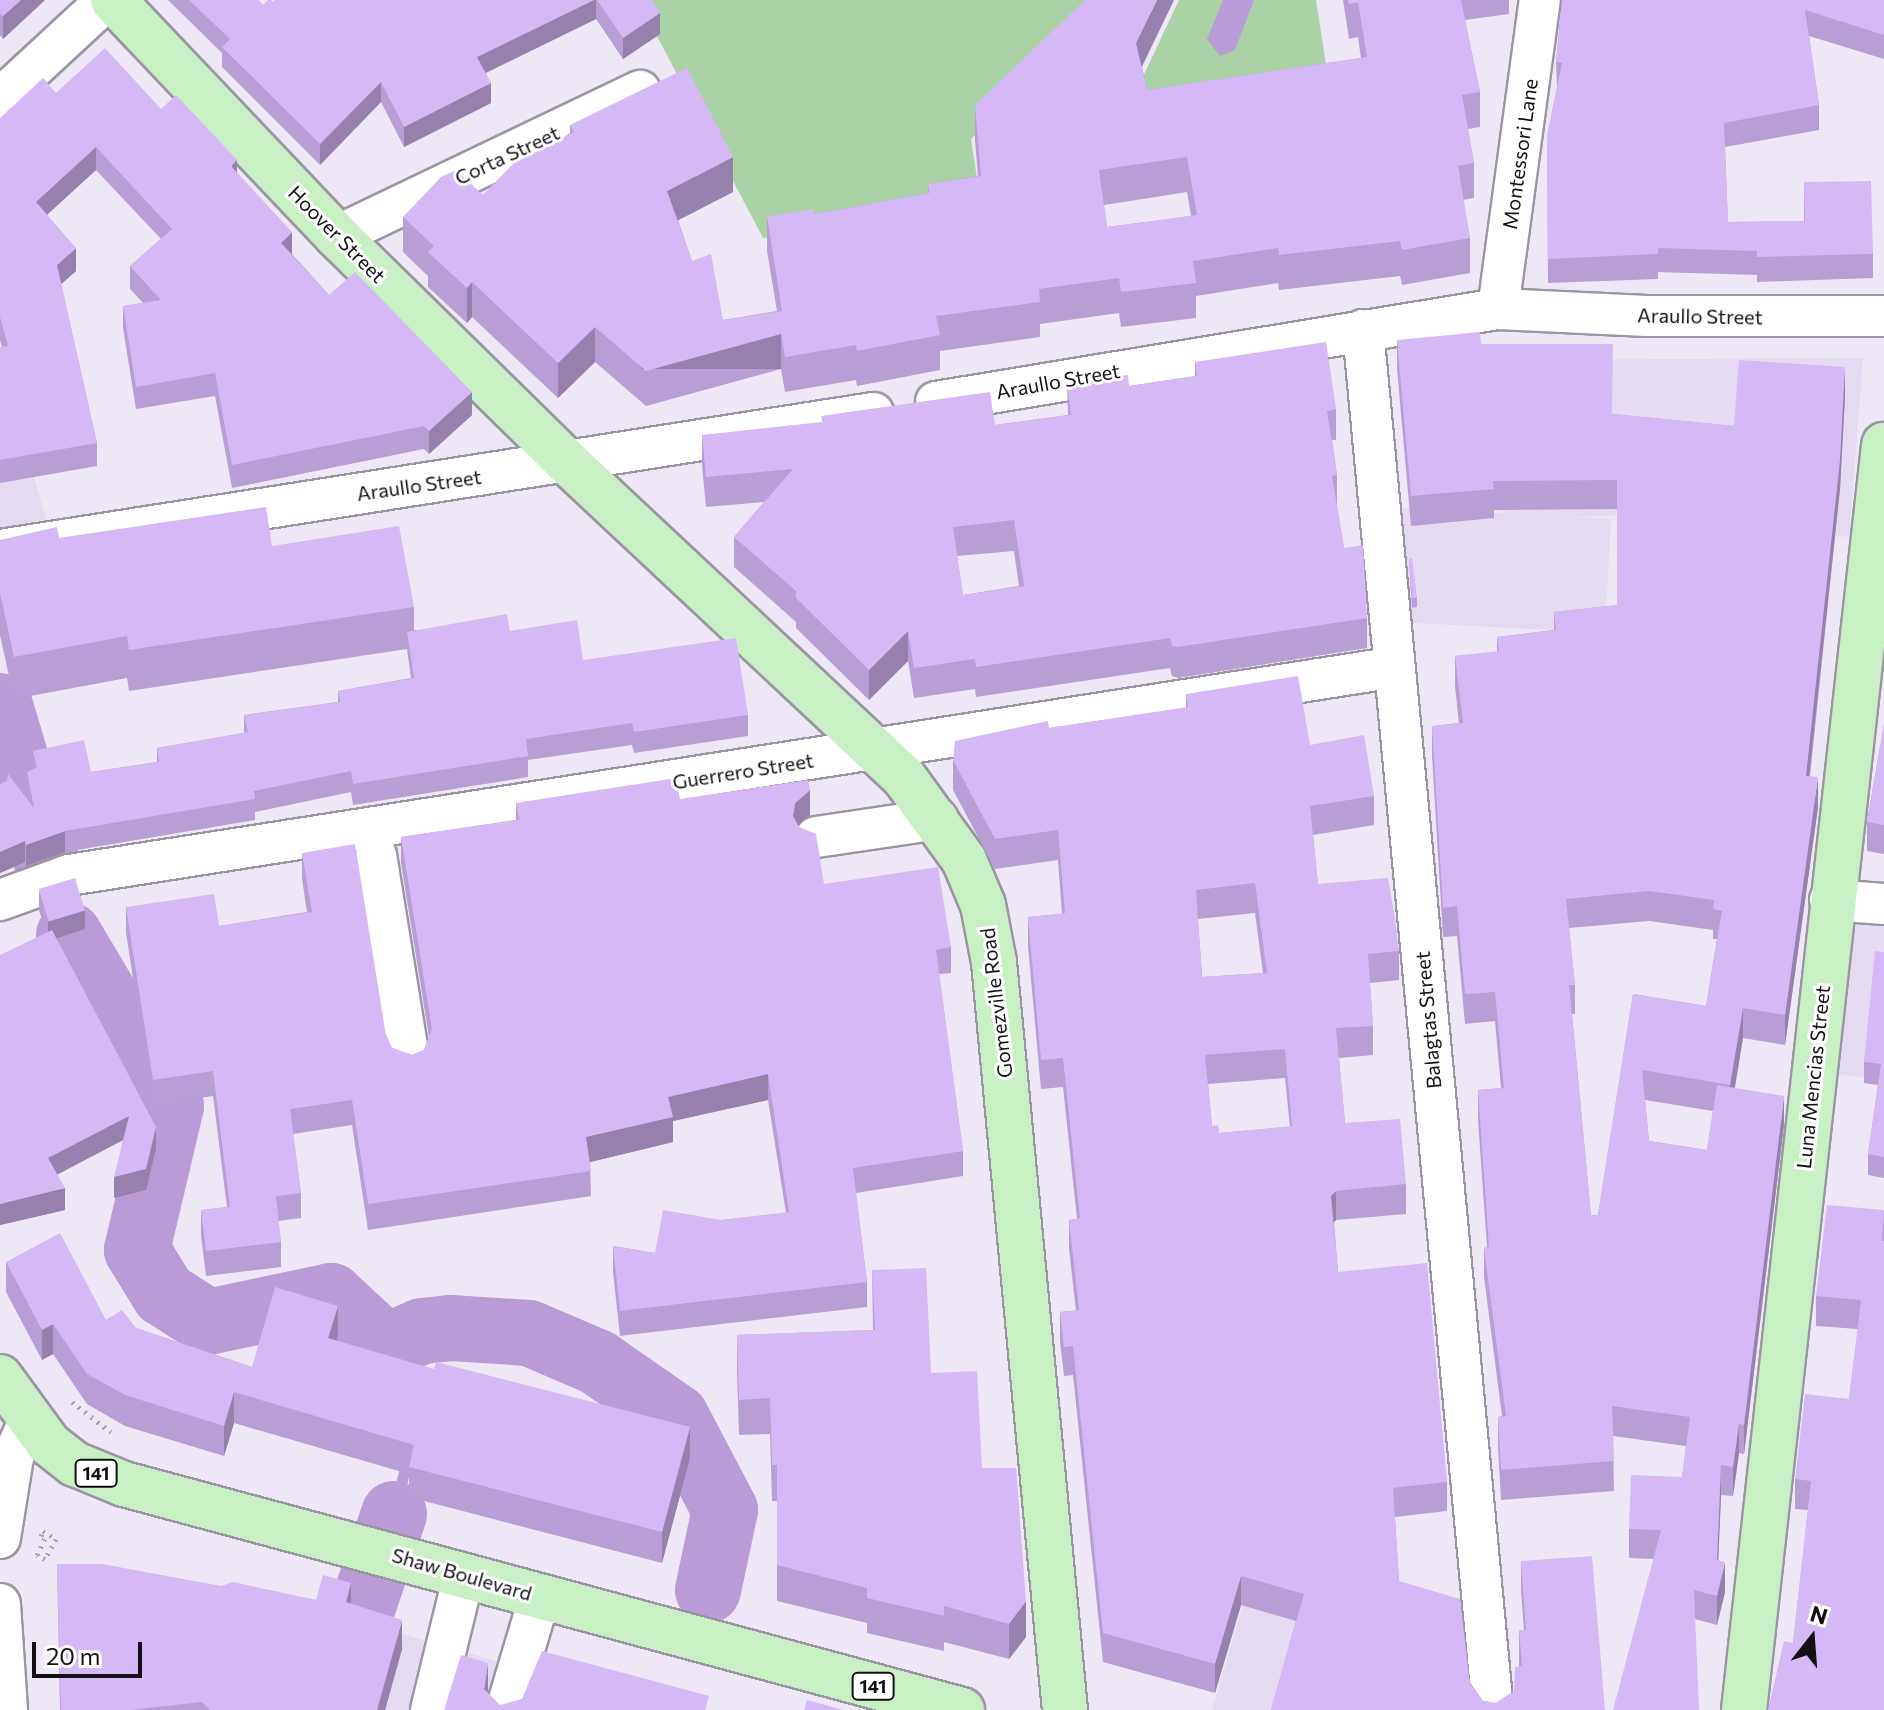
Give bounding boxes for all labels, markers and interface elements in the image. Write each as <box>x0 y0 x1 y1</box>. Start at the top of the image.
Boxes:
street label: Montessori Lane <box>1498 77 1542 231</box>
street label: Corta Street <box>451 120 563 190</box>
street label: Hoover Street <box>283 180 391 288</box>
street label: Araullo Street <box>1637 303 1763 329</box>
street label: Araullo Street <box>994 358 1122 404</box>
street label: Araullo Street <box>355 464 483 506</box>
street label: Guerrero Street <box>671 748 815 794</box>
street label: Gomezville Road <box>975 927 1017 1079</box>
street label: Balagtas Street <box>1410 950 1446 1090</box>
street label: Luna Mencias Street <box>1791 984 1835 1170</box>
road number: 141 <box>74 1459 118 1487</box>
street label: Shaw Boulevard <box>389 1543 535 1605</box>
north arrow <box>1772 1598 1852 1678</box>
text: N <box>1807 1599 1831 1630</box>
scale bar <box>36 1626 146 1676</box>
text: 20 m <box>46 1641 100 1670</box>
road number: 141 <box>851 1672 895 1700</box>

